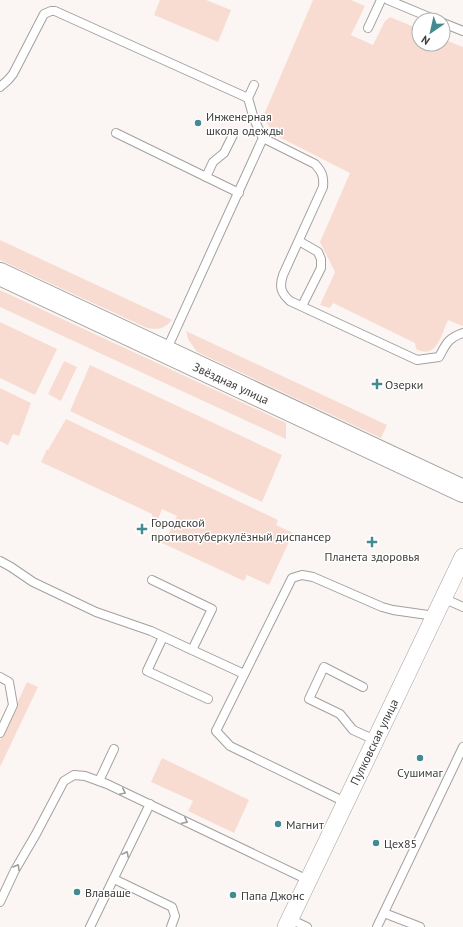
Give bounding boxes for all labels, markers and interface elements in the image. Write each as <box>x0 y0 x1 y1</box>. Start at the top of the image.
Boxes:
north arrow <box>411 12 451 52</box>
text: N <box>418 32 432 48</box>
place label: Инженерная школа одежды <box>206 109 284 138</box>
marker: Инженерная школа одежды <box>193 118 203 128</box>
street label: Звёздная улица <box>191 359 271 407</box>
place label: Озерки <box>385 377 423 392</box>
marker: Озерки <box>372 379 382 389</box>
place label: Городской противотуберкулёзный диспансер <box>151 515 331 544</box>
marker: Городской противотуберкулёзный диспансер <box>136 523 148 535</box>
marker: Планета здоровья <box>367 537 377 547</box>
place label: Планета здоровья <box>325 549 419 564</box>
street label: Пулковская улица <box>347 696 401 788</box>
marker: Сушимаг <box>415 753 425 763</box>
place label: Сушимаг <box>397 765 444 780</box>
one-way arrow <box>119 787 127 795</box>
one-way arrow <box>181 817 189 824</box>
place label: Магнит <box>286 817 324 832</box>
marker: Магнит <box>273 819 283 829</box>
place label: Цех85 <box>384 836 417 851</box>
marker: Цех85 <box>371 838 381 848</box>
one-way arrow <box>121 851 129 858</box>
one-way arrow <box>13 863 20 871</box>
place label: Влаваше <box>85 885 131 900</box>
marker: Влаваше <box>72 887 82 897</box>
place label: Папа Джонс <box>241 888 305 903</box>
marker: Папа Джонс <box>228 890 238 900</box>

